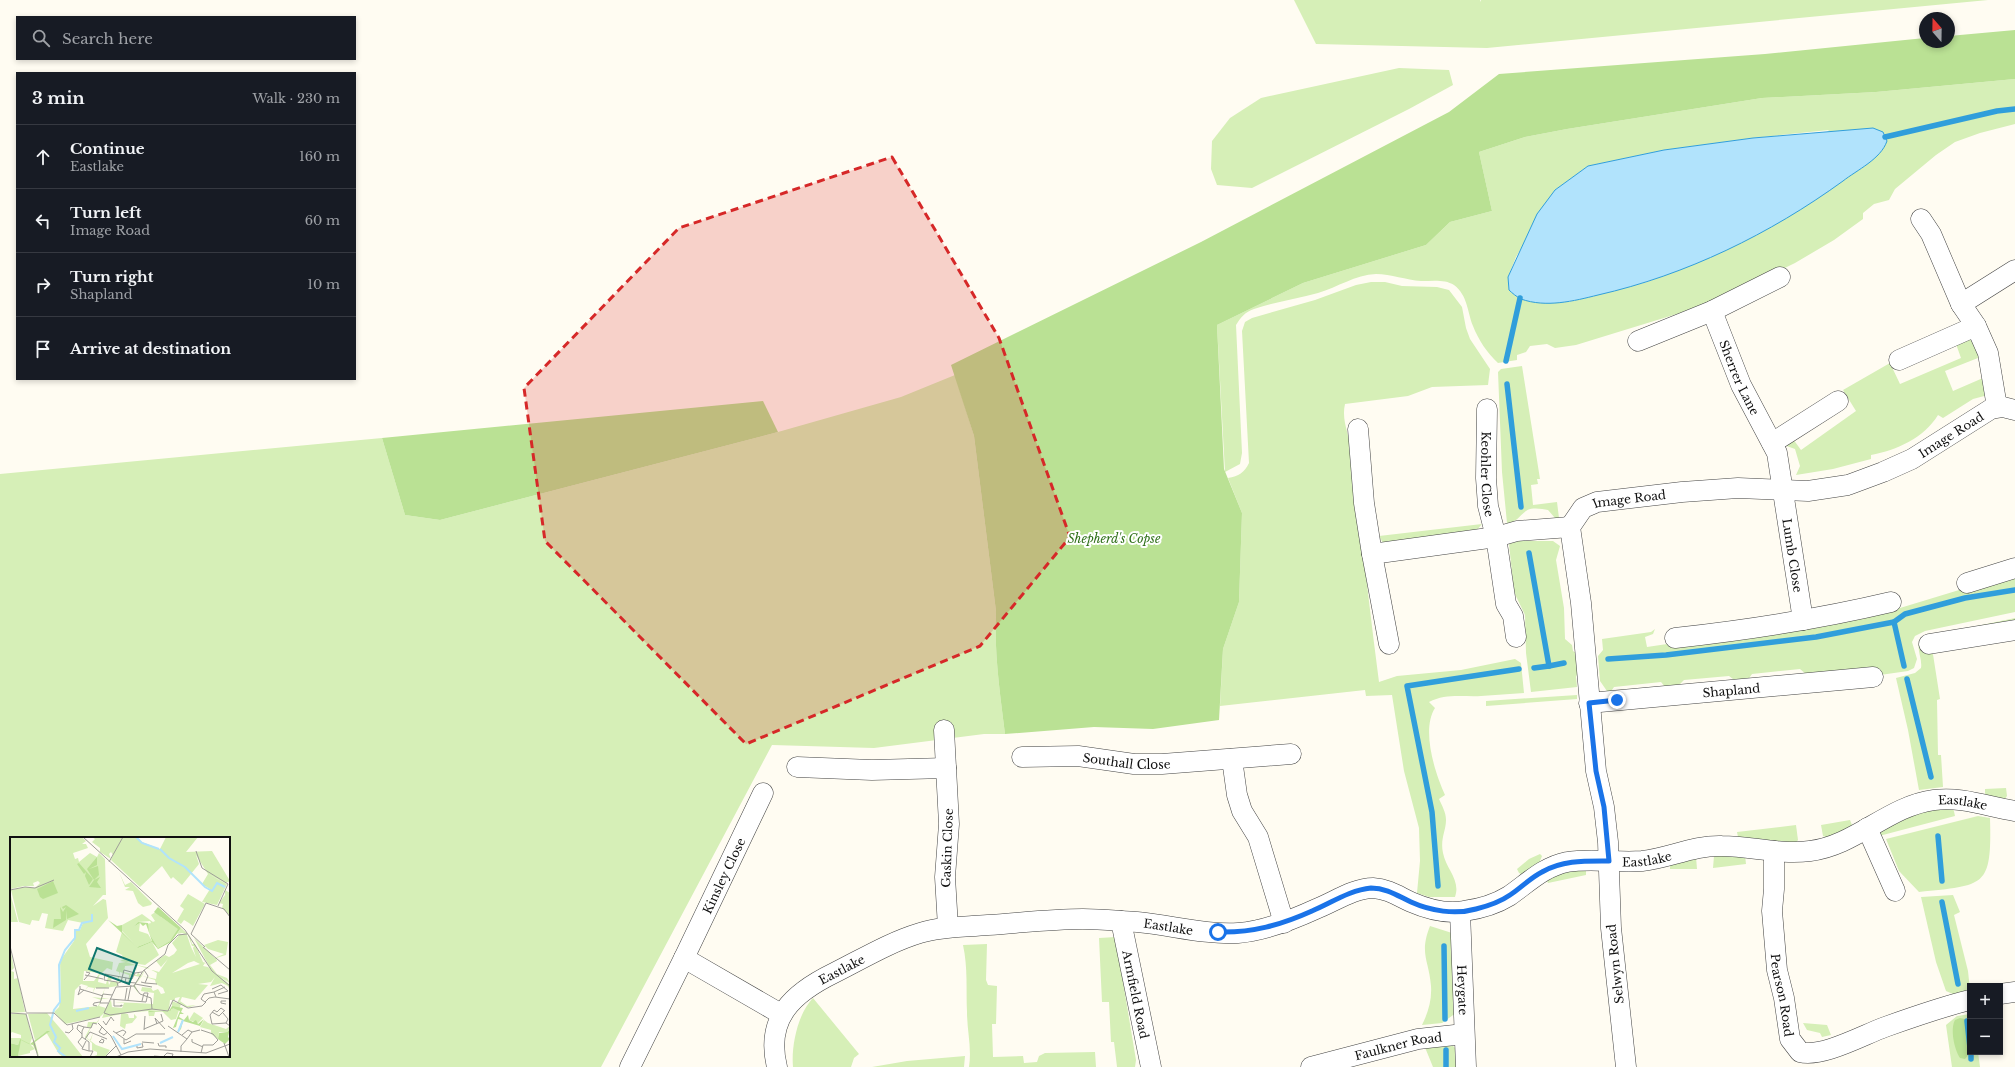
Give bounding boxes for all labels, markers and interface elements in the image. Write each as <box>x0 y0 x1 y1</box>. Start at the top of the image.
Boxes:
north arrow <box>1919 12 1955 48</box>
search box <box>16 16 356 60</box>
icon: search <box>30 27 52 49</box>
text: Search here <box>62 29 153 48</box>
text: 3 min <box>32 88 85 109</box>
text: Walk · 230 m <box>252 90 340 107</box>
text: Continue <box>70 139 145 158</box>
icon: ahead <box>32 146 54 168</box>
text: 160 m <box>299 148 340 165</box>
text: Eastlake <box>70 158 124 175</box>
text: Turn left <box>70 203 141 222</box>
icon: left <box>32 210 54 232</box>
text: 60 m <box>305 212 340 229</box>
text: Image Road <box>70 222 150 239</box>
text: Turn right <box>70 267 153 286</box>
icon: right <box>32 274 54 296</box>
text: 10 m <box>307 276 340 293</box>
text: Shapland <box>70 286 133 303</box>
icon: arrive <box>32 338 54 360</box>
street label: Sherrer Lane <box>1717 338 1763 418</box>
text: Arrive at destination <box>70 339 231 358</box>
street label: Image Road <box>1916 408 1986 461</box>
street label: Keohler Close <box>1478 431 1498 518</box>
street label: Image Road <box>1590 486 1667 511</box>
street label: Lumb Close <box>1780 517 1806 594</box>
park label: Shepherd's Copse <box>1068 531 1161 546</box>
street label: Shapland <box>1702 680 1761 700</box>
route end <box>1608 691 1626 709</box>
street label: Southall Close <box>1082 749 1171 772</box>
street label: Eastlake <box>1938 792 1989 813</box>
street label: Gaskin Close <box>938 808 956 888</box>
street label: Kinsley Close <box>699 835 748 916</box>
inset map <box>10 837 230 1057</box>
street label: Eastlake <box>1622 848 1673 869</box>
street label: Eastlake <box>1143 915 1194 938</box>
route start <box>1209 923 1227 941</box>
street label: Selwyn Road <box>1603 923 1627 1005</box>
street label: Armfield Road <box>1119 948 1153 1040</box>
street label: Eastlake <box>816 951 867 987</box>
street label: Pearson Road <box>1768 953 1797 1038</box>
street label: Heygate <box>1455 964 1471 1015</box>
map controls <box>1967 983 2003 1055</box>
button: + <box>1967 983 2003 1019</box>
button: − <box>1967 1019 2003 1055</box>
street label: Faulkner Road <box>1353 1029 1443 1063</box>

